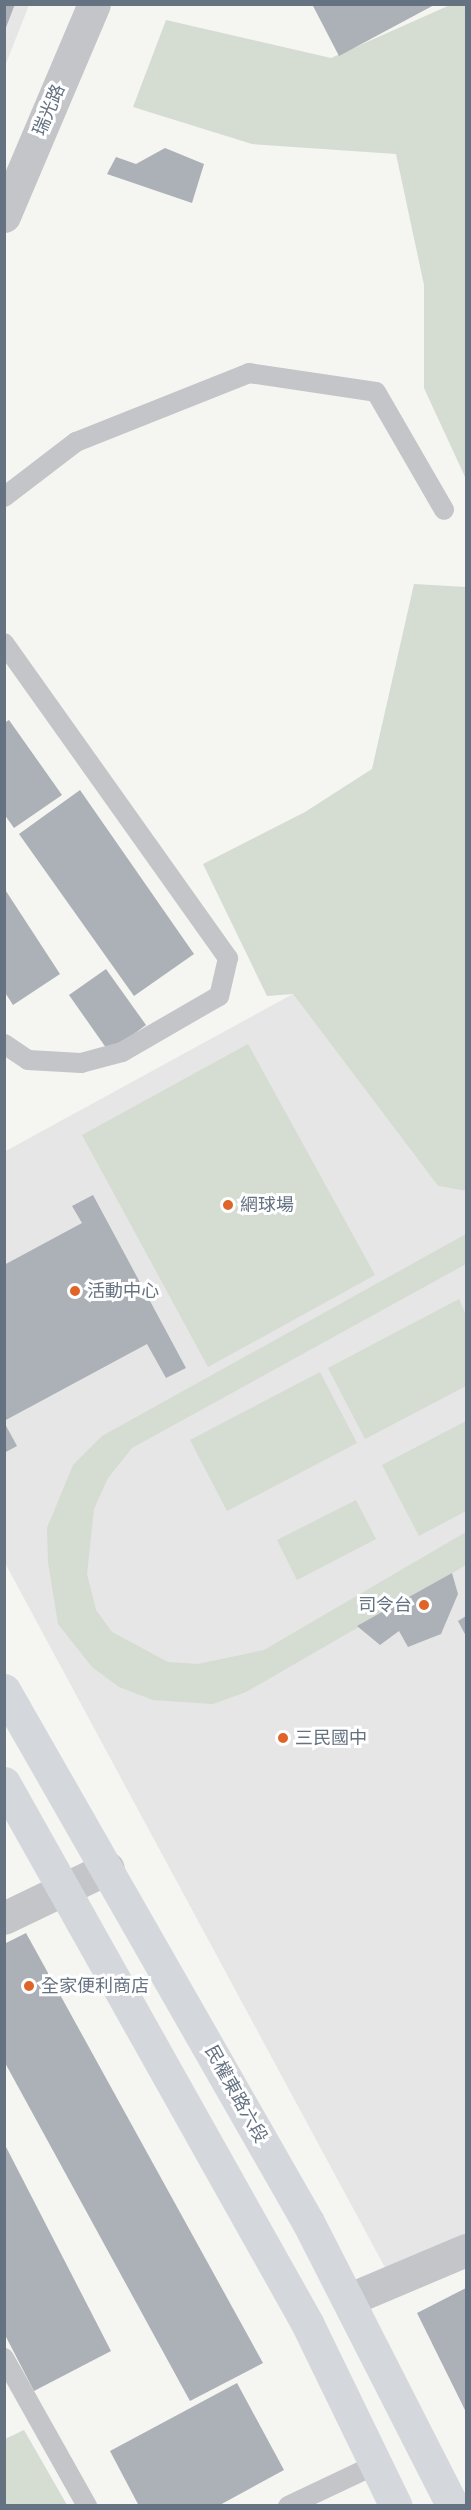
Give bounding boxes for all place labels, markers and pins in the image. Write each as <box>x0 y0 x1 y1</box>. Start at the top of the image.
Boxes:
place label: 網球場 <box>240 1194 294 1216</box>
marker: 網球場 <box>221 1198 235 1212</box>
place label: 活動中心 <box>87 1280 159 1302</box>
marker: 活動中心 <box>68 1284 82 1298</box>
place label: 司令台 <box>358 1594 412 1616</box>
marker: 司令台 <box>417 1598 431 1612</box>
place label: 三民國中 <box>295 1727 367 1749</box>
marker: 三民國中 <box>276 1731 290 1745</box>
place label: 全家便利商店 <box>41 1975 149 1997</box>
marker: 全家便利商店 <box>22 1979 36 1993</box>

